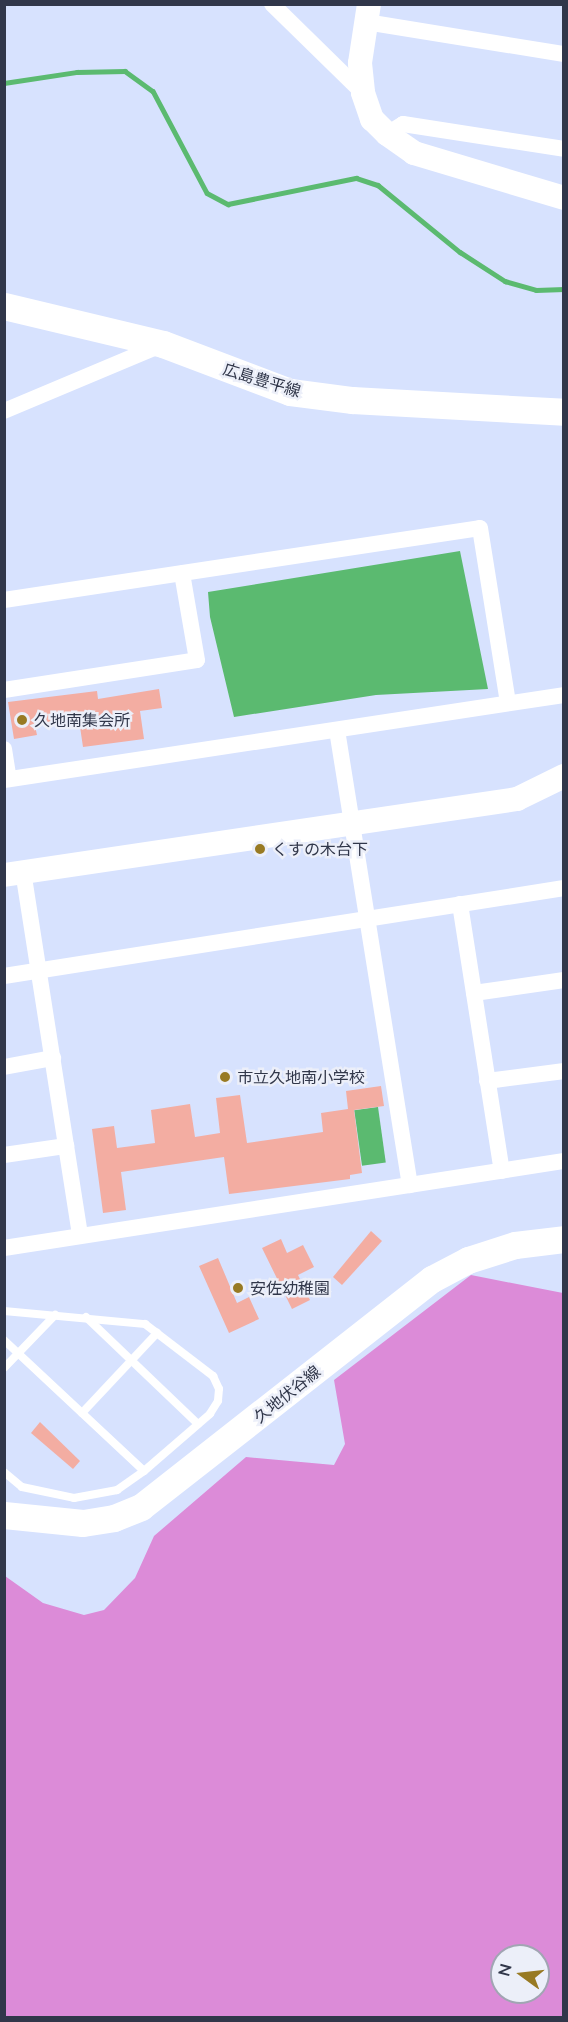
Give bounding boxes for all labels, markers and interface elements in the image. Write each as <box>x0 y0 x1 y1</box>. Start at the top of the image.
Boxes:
street label: 広島豊平線 <box>221 359 303 401</box>
place label: 久地南集会所 <box>34 710 130 730</box>
marker: 久地南集会所 <box>15 713 29 727</box>
place label: くすの木台下 <box>272 839 368 859</box>
marker: くすの木台下 <box>253 842 267 856</box>
place label: 市立久地南小学校 <box>237 1067 365 1087</box>
marker: 市立久地南小学校 <box>218 1070 232 1084</box>
place label: 安佐幼稚園 <box>250 1278 330 1298</box>
marker: 安佐幼稚園 <box>231 1281 245 1295</box>
street label: 久地伏谷線 <box>250 1361 324 1427</box>
north arrow <box>490 1944 550 2004</box>
text: N <box>493 1961 516 1978</box>

